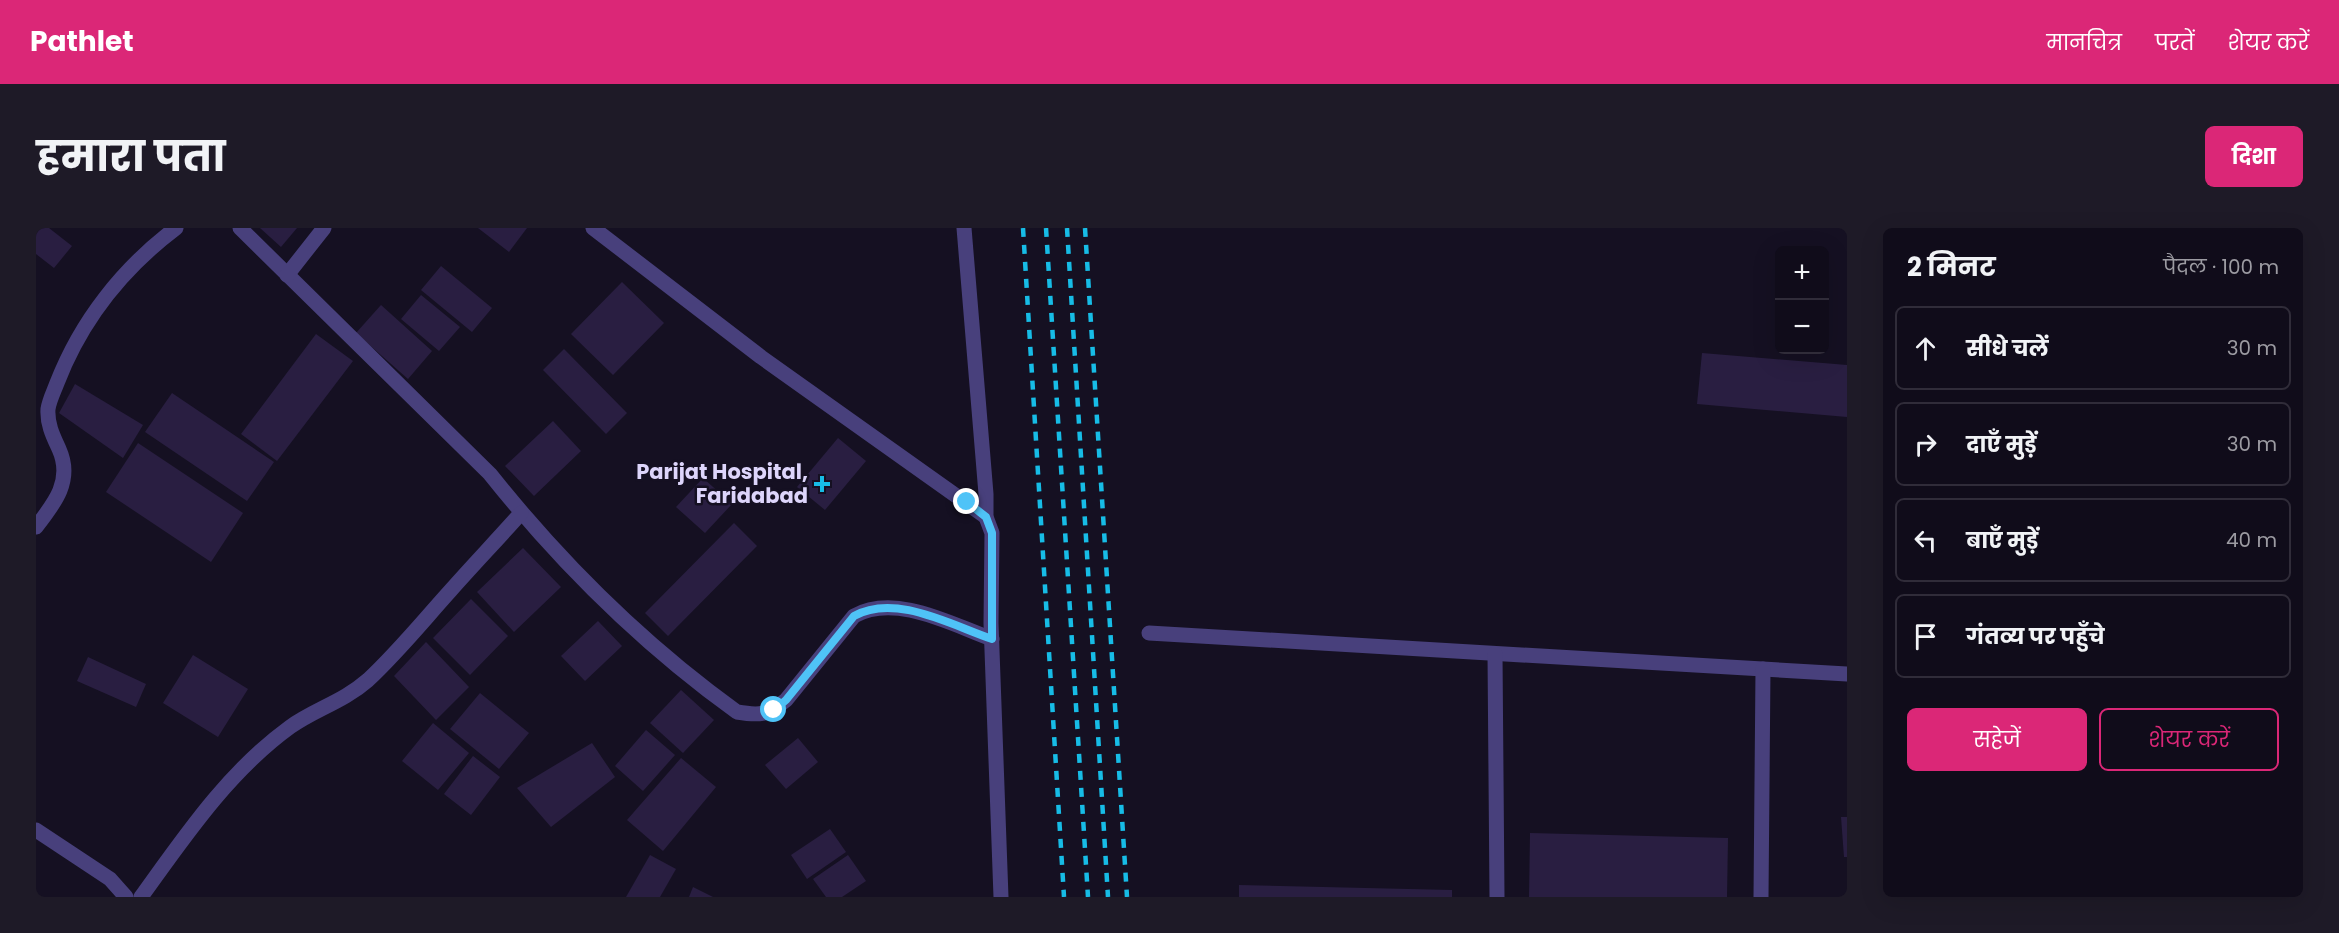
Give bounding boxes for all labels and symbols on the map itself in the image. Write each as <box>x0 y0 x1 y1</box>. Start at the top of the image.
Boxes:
place label: Parijat Hospital, Faridabad <box>636 457 808 510</box>
marker: Parijat Hospital, Faridabad <box>813 475 831 493</box>
route end <box>953 488 979 514</box>
route start <box>760 696 786 722</box>

